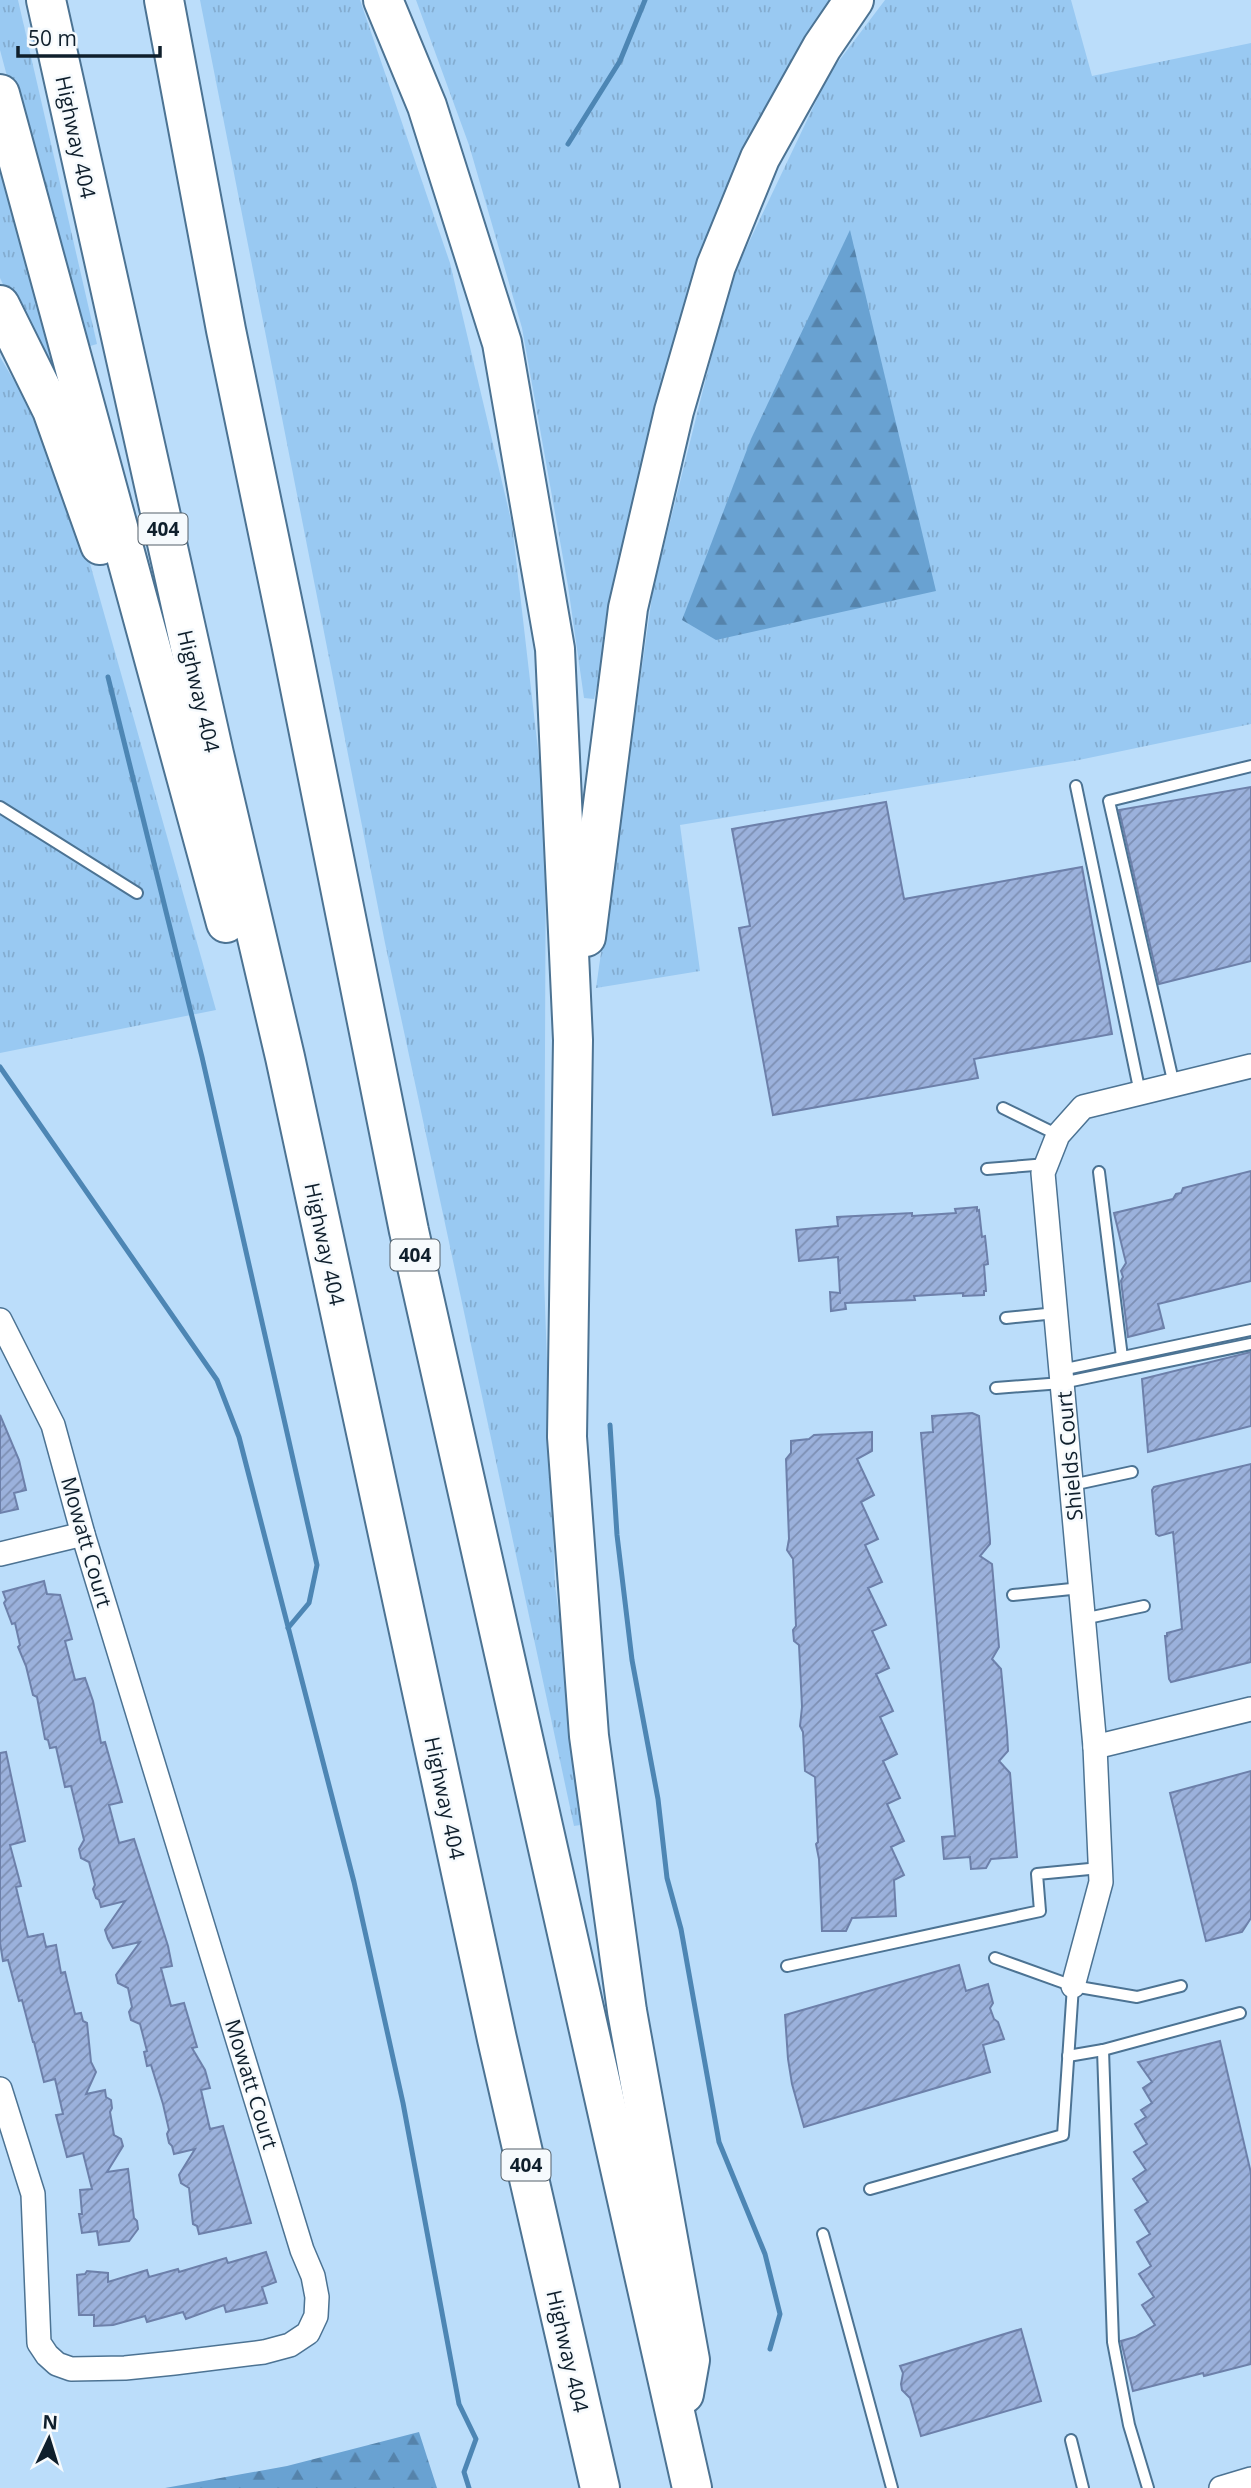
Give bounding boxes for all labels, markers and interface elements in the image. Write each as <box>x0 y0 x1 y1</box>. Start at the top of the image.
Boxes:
scale bar <box>18 14 159 58</box>
text: 50 m <box>28 24 77 52</box>
street label: Highway 404 <box>49 73 103 201</box>
road number: 404 <box>138 514 188 544</box>
street label: Highway 404 <box>171 627 227 755</box>
street label: Highway 404 <box>298 1180 352 1308</box>
road number: 404 <box>390 1240 440 1270</box>
street label: Shields Court <box>1049 1390 1089 1522</box>
street label: Mowatt Court <box>55 1473 119 1611</box>
street label: Highway 404 <box>418 1734 472 1862</box>
street label: Mowatt Court <box>219 2015 285 2153</box>
road number: 404 <box>502 2150 550 2180</box>
street label: Highway 404 <box>540 2287 596 2415</box>
north arrow <box>14 2404 84 2474</box>
text: N <box>42 2409 59 2436</box>

